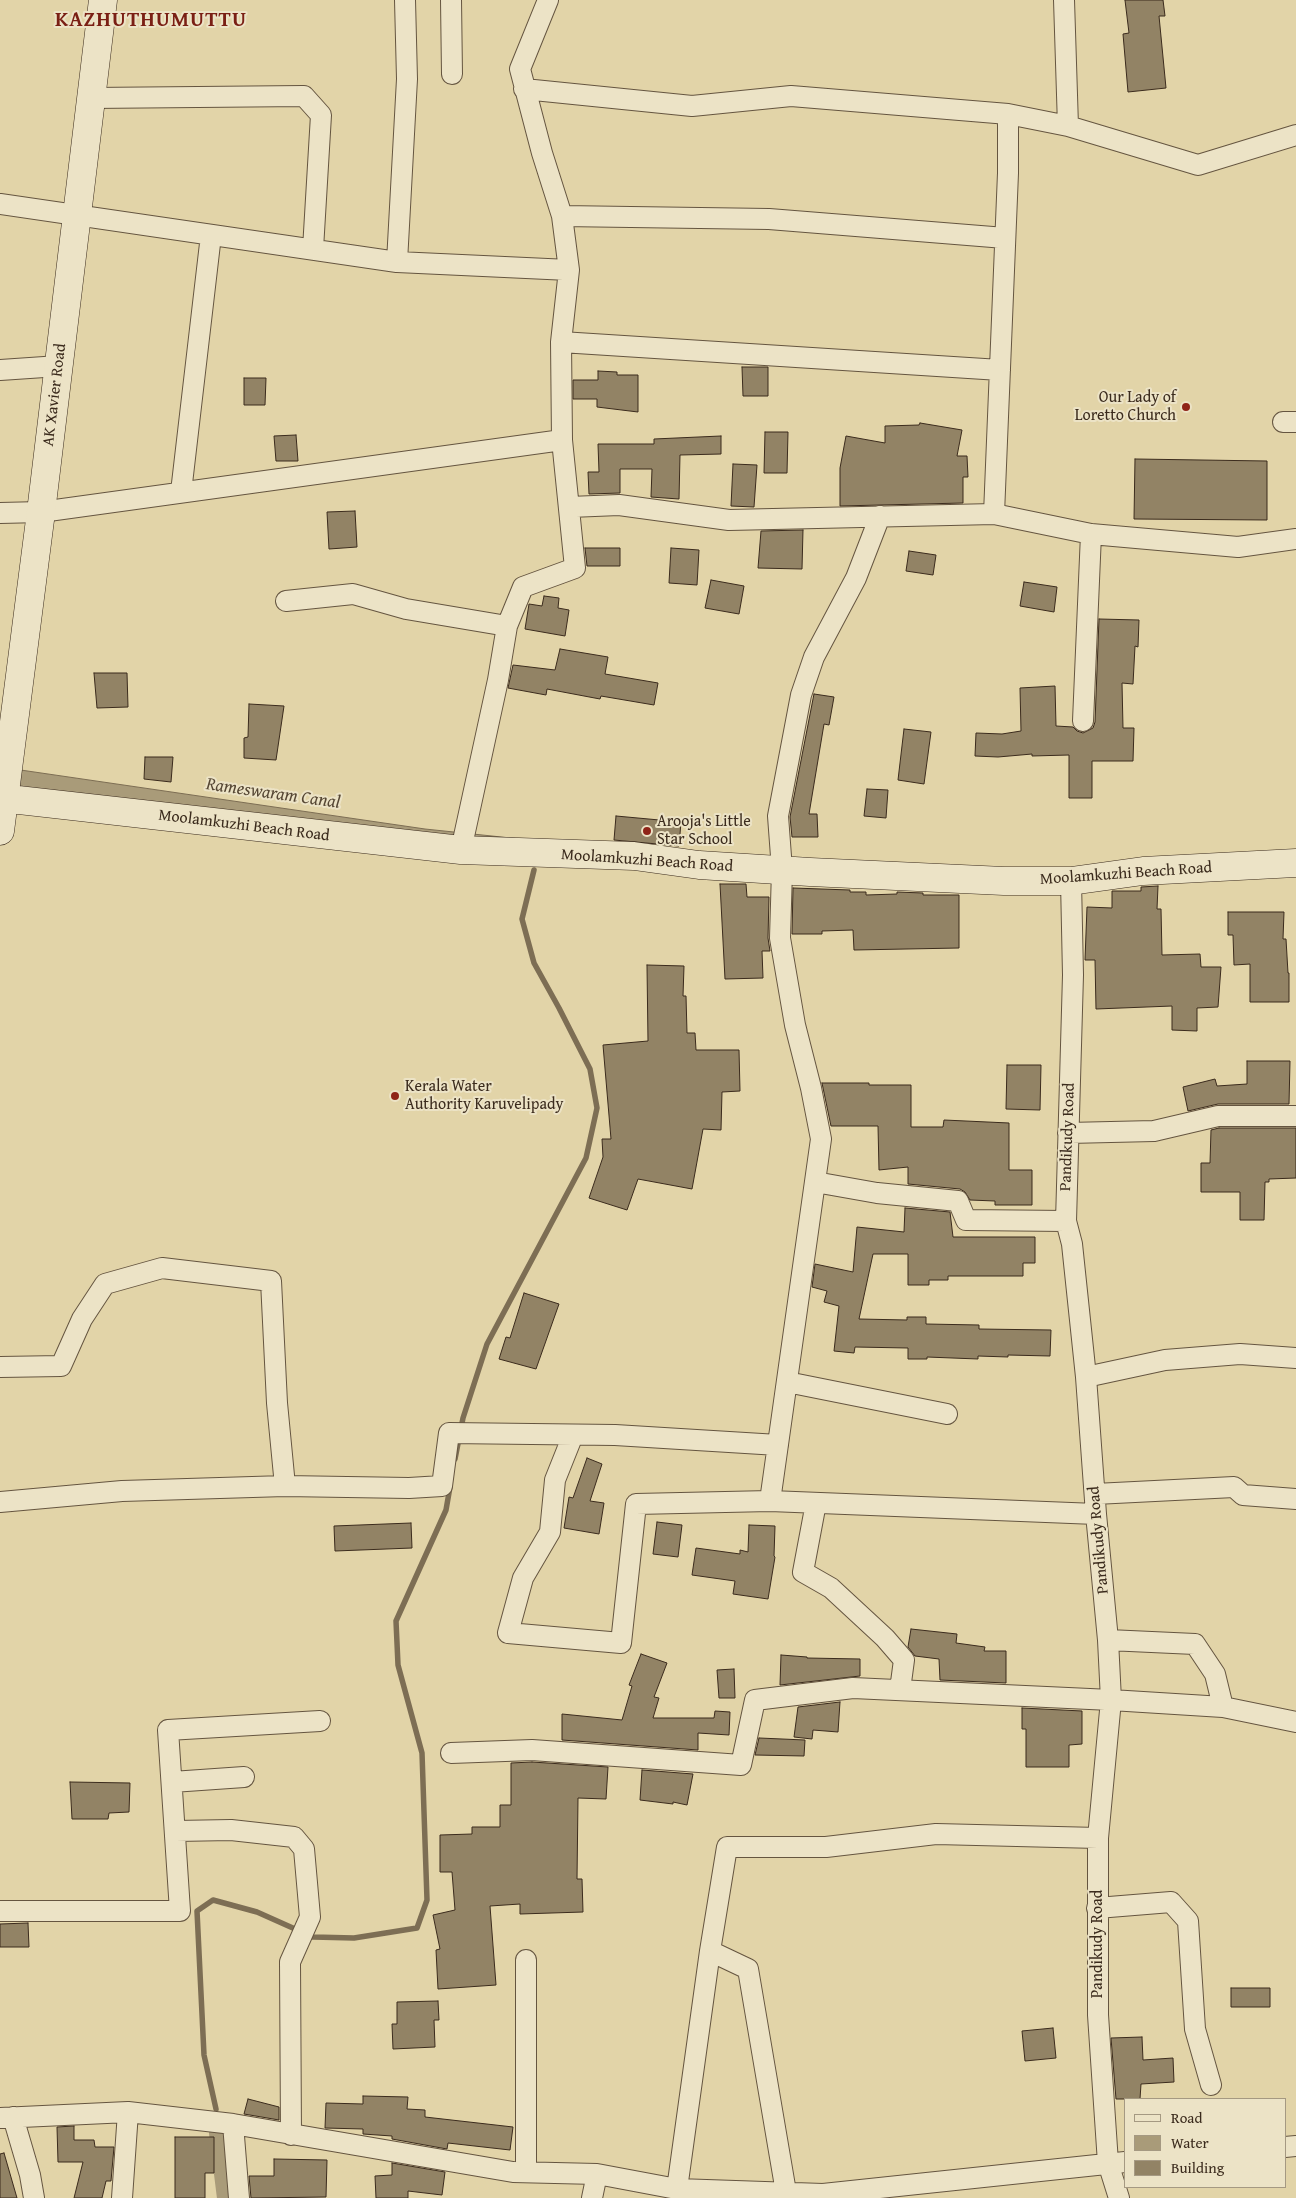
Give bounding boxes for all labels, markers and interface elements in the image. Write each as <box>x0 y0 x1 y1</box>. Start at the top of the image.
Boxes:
district label: KAZHUTHUMUTTU <box>53 8 249 34</box>
street label: AK Xavier Road <box>39 342 71 448</box>
place label: Our Lady of Loretto Church <box>1075 388 1176 426</box>
marker: Our Lady of Loretto Church <box>1180 401 1192 413</box>
water label: Rameswaram Canal <box>205 774 341 814</box>
street label: Moolamkuzhi Beach Road <box>157 806 331 846</box>
place label: Arooja's Little Star School <box>657 812 751 850</box>
marker: Arooja's Little Star School <box>641 825 653 837</box>
street label: Moolamkuzhi Beach Road <box>560 845 734 877</box>
street label: Moolamkuzhi Beach Road <box>1039 858 1213 890</box>
place label: Kerala Water Authority Karuvelipady <box>405 1077 563 1115</box>
street label: Pandikudy Road <box>1057 1082 1079 1192</box>
marker: Kerala Water Authority Karuvelipady <box>389 1090 401 1102</box>
street label: Pandikudy Road <box>1085 1485 1113 1595</box>
street label: Pandikudy Road <box>1088 1890 1108 1998</box>
legend <box>1124 2098 1286 2188</box>
text: Road <box>1171 2107 1202 2128</box>
text: Water <box>1171 2132 1209 2153</box>
text: Building <box>1171 2157 1224 2178</box>

